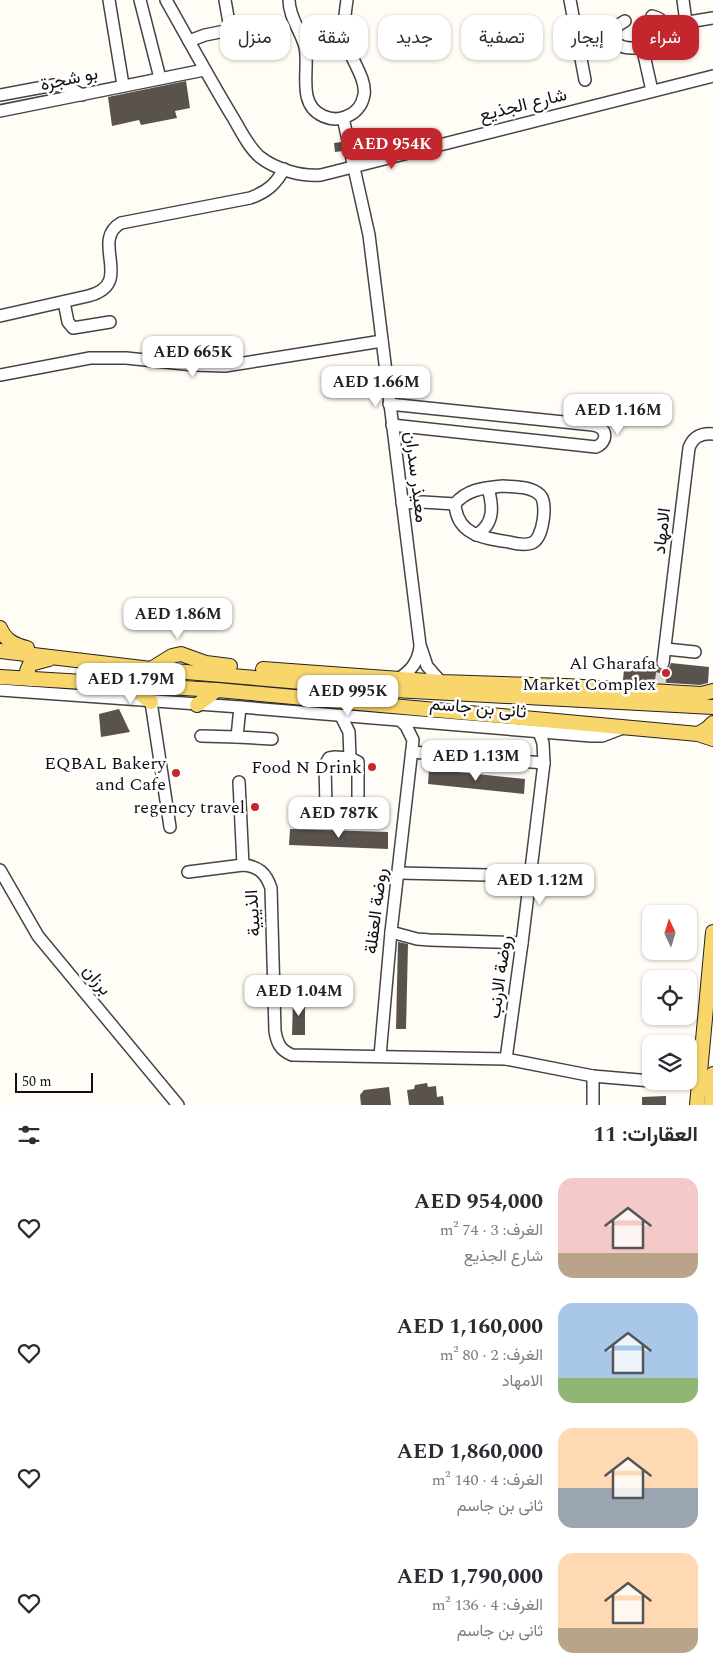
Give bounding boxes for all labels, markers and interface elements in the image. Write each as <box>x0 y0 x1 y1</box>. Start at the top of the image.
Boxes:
chip: منزل <box>220 15 290 60</box>
chip: شقة <box>300 15 368 60</box>
chip: جديد <box>378 15 451 60</box>
chip: تصفية <box>461 15 543 60</box>
chip: إيجار <box>553 15 622 60</box>
chip: شراء <box>632 15 699 60</box>
street label: بو شجرة <box>38 60 100 98</box>
street label: شارع الجذيع <box>476 81 570 129</box>
pin: AED 954K <box>340 128 444 170</box>
text: AED 954K <box>352 132 432 156</box>
pin: AED 665K <box>141 336 245 378</box>
text: AED 665K <box>153 340 233 364</box>
pin: AED 1.66M <box>319 366 433 408</box>
text: AED 1.66M <box>332 370 420 394</box>
pin: AED 1.16M <box>561 394 675 436</box>
text: AED 1.16M <box>574 398 662 422</box>
street label: معيذر سدران <box>397 430 435 524</box>
street label: الامهاد <box>646 506 678 556</box>
pin: AED 1.86M <box>121 598 235 640</box>
text: AED 1.86M <box>134 602 222 626</box>
place label: Al Gharafa Market Complex <box>522 650 656 698</box>
pin: AED 1.79M <box>74 662 188 705</box>
text: AED 1.79M <box>87 667 175 691</box>
marker: Al Gharafa Market Complex <box>660 667 672 679</box>
pin: AED 995K <box>296 674 400 717</box>
text: AED 995K <box>308 679 388 703</box>
street label: ثانى بن جاسم <box>428 690 528 726</box>
pin: AED 1.13M <box>419 740 533 782</box>
text: AED 1.13M <box>432 744 520 768</box>
place label: EQBAL Bakery and Cafe <box>44 750 167 798</box>
place label: Food N Drink <box>251 754 362 781</box>
marker: Food N Drink <box>366 761 378 773</box>
marker: EQBAL Bakery and Cafe <box>170 767 182 779</box>
place label: regency travel <box>133 794 245 821</box>
pin: AED 787K <box>287 796 391 839</box>
marker: regency travel <box>249 801 261 813</box>
text: AED 787K <box>299 801 379 825</box>
pin: AED 1.12M <box>483 864 597 906</box>
street label: روضة العقلة <box>357 866 395 956</box>
text: AED 1.12M <box>496 868 584 892</box>
street label: الذيبية <box>238 889 268 937</box>
north arrow <box>642 905 698 960</box>
map controls <box>642 905 697 1090</box>
street label: روضة الارنب <box>481 934 519 1020</box>
street label: برزان <box>76 959 118 1001</box>
button: locate <box>642 970 697 1025</box>
pin: AED 1.04M <box>242 974 356 1017</box>
text: AED 1.04M <box>255 979 343 1003</box>
button: layers <box>642 1035 697 1090</box>
scale bar <box>15 1070 92 1093</box>
text: 50 m <box>22 1071 52 1092</box>
text: العقارات: 11 <box>593 1119 698 1151</box>
icon: filters <box>15 1121 43 1149</box>
text: AED 954,000 <box>414 1186 543 1218</box>
icon: home <box>598 1198 658 1258</box>
icon: heart <box>15 1214 43 1242</box>
text: الغرف: 3 · 74 m² <box>440 1218 543 1242</box>
text: شارع الجذيع <box>464 1244 543 1268</box>
text: AED 1,160,000 <box>397 1311 543 1343</box>
icon: home <box>598 1323 658 1383</box>
icon: heart <box>15 1339 43 1367</box>
text: الغرف: 2 · 80 m² <box>440 1343 543 1367</box>
text: الامهاد <box>502 1369 543 1393</box>
text: AED 1,860,000 <box>397 1436 543 1468</box>
icon: home <box>598 1448 658 1508</box>
icon: heart <box>15 1464 43 1492</box>
text: الغرف: 4 · 140 m² <box>432 1468 543 1492</box>
text: ثانى بن جاسم <box>457 1494 543 1518</box>
text: AED 1,790,000 <box>397 1561 543 1593</box>
icon: home <box>598 1573 658 1633</box>
icon: heart <box>15 1589 43 1617</box>
text: الغرف: 4 · 136 m² <box>432 1593 543 1617</box>
text: ثانى بن جاسم <box>457 1619 543 1643</box>

